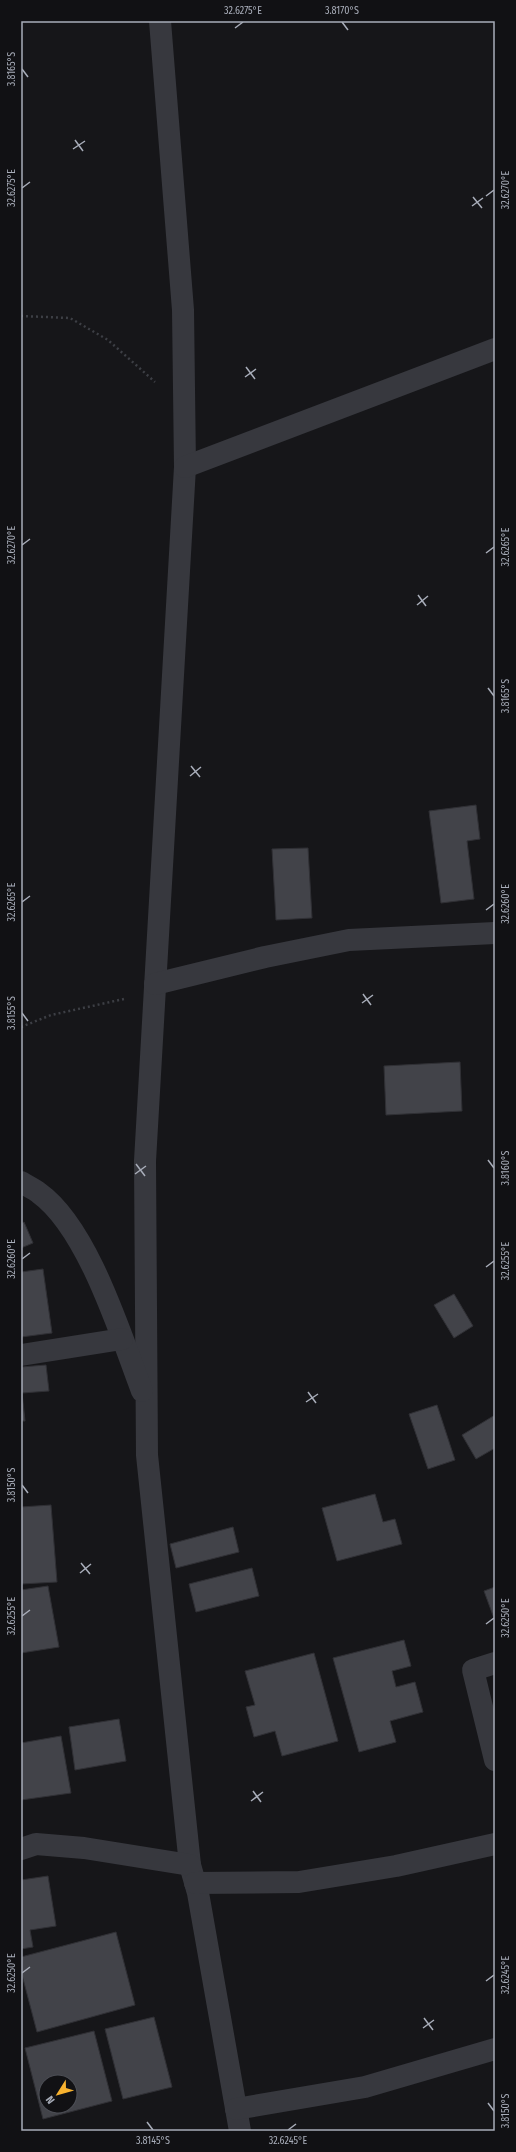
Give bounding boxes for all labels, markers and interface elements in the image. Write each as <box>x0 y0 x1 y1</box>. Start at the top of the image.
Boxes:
text: 32.6275°E <box>224 5 262 17</box>
text: 3.8170°S <box>325 5 359 17</box>
text: 3.8165°S <box>6 52 18 86</box>
text: 32.6275°E <box>6 169 18 207</box>
text: 32.6270°E <box>500 170 512 209</box>
text: 32.6270°E <box>6 525 18 564</box>
text: 32.6265°E <box>500 527 512 566</box>
text: 3.8165°S <box>500 679 512 713</box>
text: 32.6265°E <box>6 882 18 921</box>
text: 32.6260°E <box>500 884 512 924</box>
text: 3.8155°S <box>6 996 18 1030</box>
text: 3.8160°S <box>500 1150 512 1186</box>
text: 32.6260°E <box>6 1239 18 1279</box>
text: 32.6255°E <box>500 1241 512 1280</box>
text: 3.8150°S <box>6 1468 18 1502</box>
text: 32.6255°E <box>6 1596 18 1635</box>
text: 32.6250°E <box>500 1598 512 1638</box>
text: 32.6250°E <box>6 1953 18 1993</box>
text: 32.6245°E <box>500 1955 512 1994</box>
north arrow <box>38 2074 78 2114</box>
text: N <box>43 2093 58 2106</box>
text: 3.8150°S <box>500 2094 512 2128</box>
text: 3.8145°S <box>136 2135 170 2147</box>
text: 32.6245°E <box>269 2135 308 2147</box>

